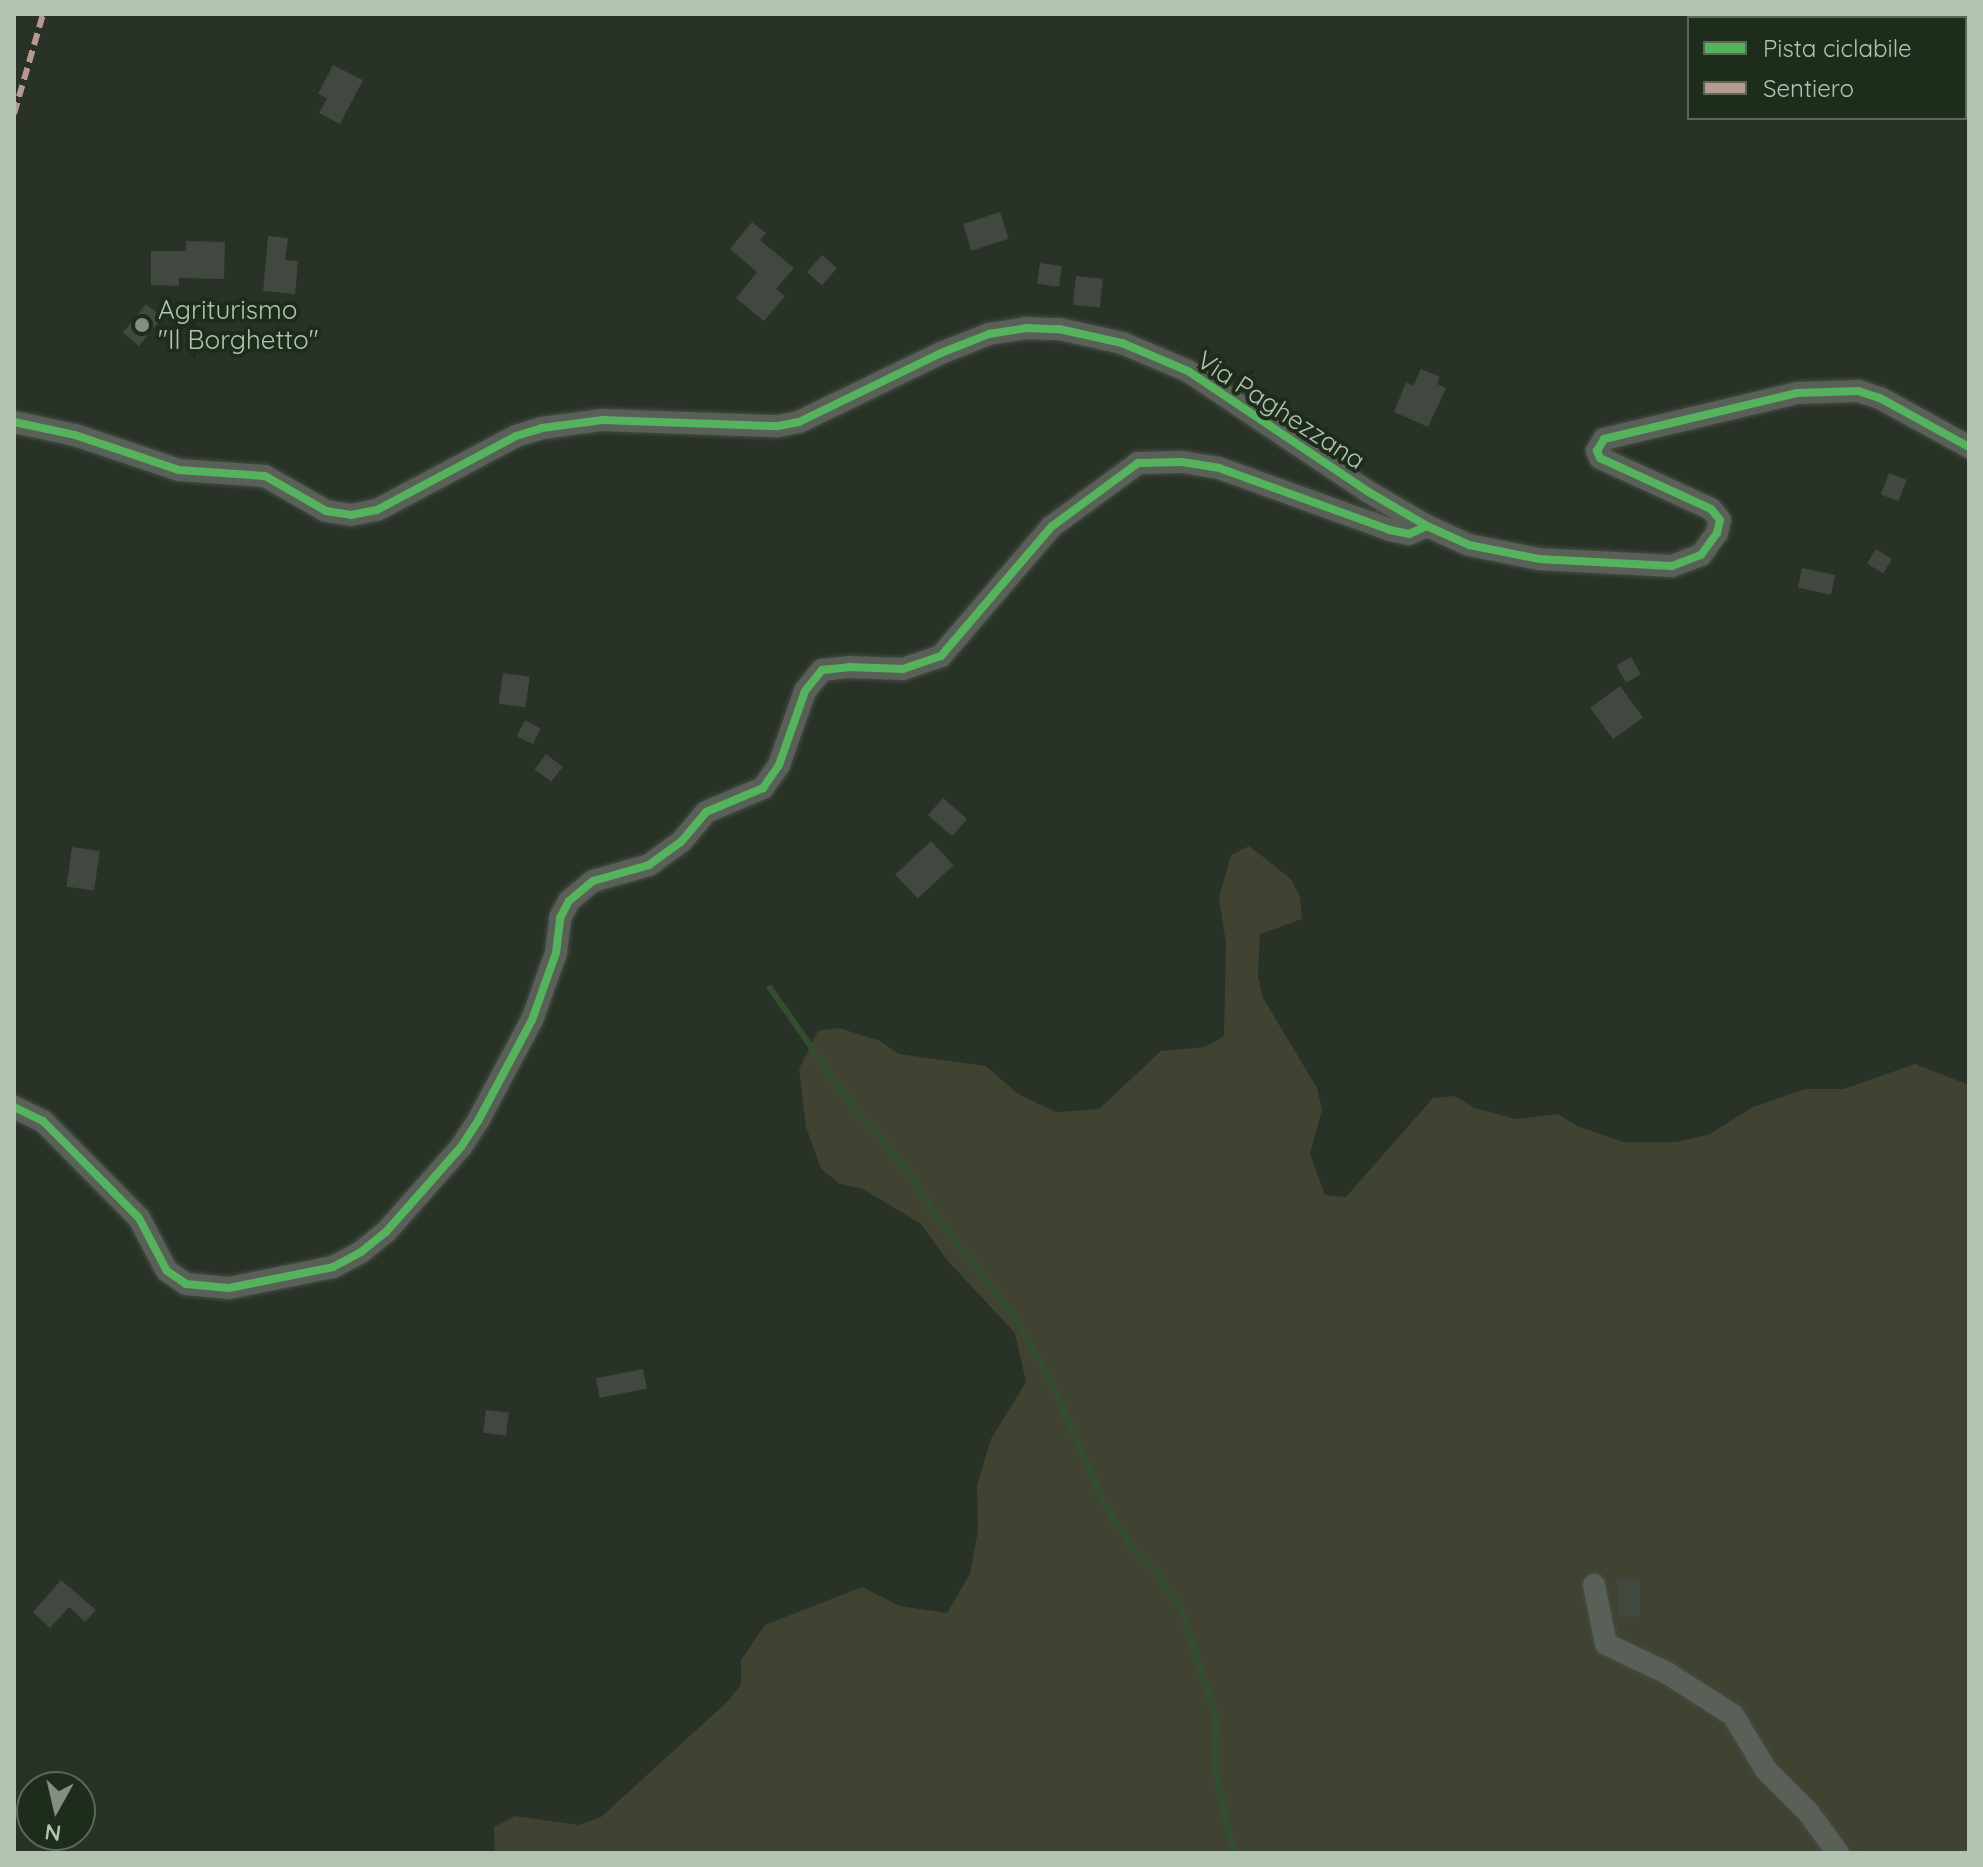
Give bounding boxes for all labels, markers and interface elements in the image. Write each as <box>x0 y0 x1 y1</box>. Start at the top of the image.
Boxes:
legend <box>1687 16 1967 120</box>
text: Pista ciclabile <box>1763 33 1912 63</box>
text: Sentiero <box>1763 73 1854 103</box>
place label: Agriturismo "Il Borghetto" <box>158 294 319 356</box>
marker: Agriturismo "Il Borghetto" <box>133 316 151 334</box>
street label: Via Paghezzana <box>1191 344 1371 476</box>
north arrow <box>16 1771 96 1851</box>
text: N <box>43 1818 63 1848</box>

